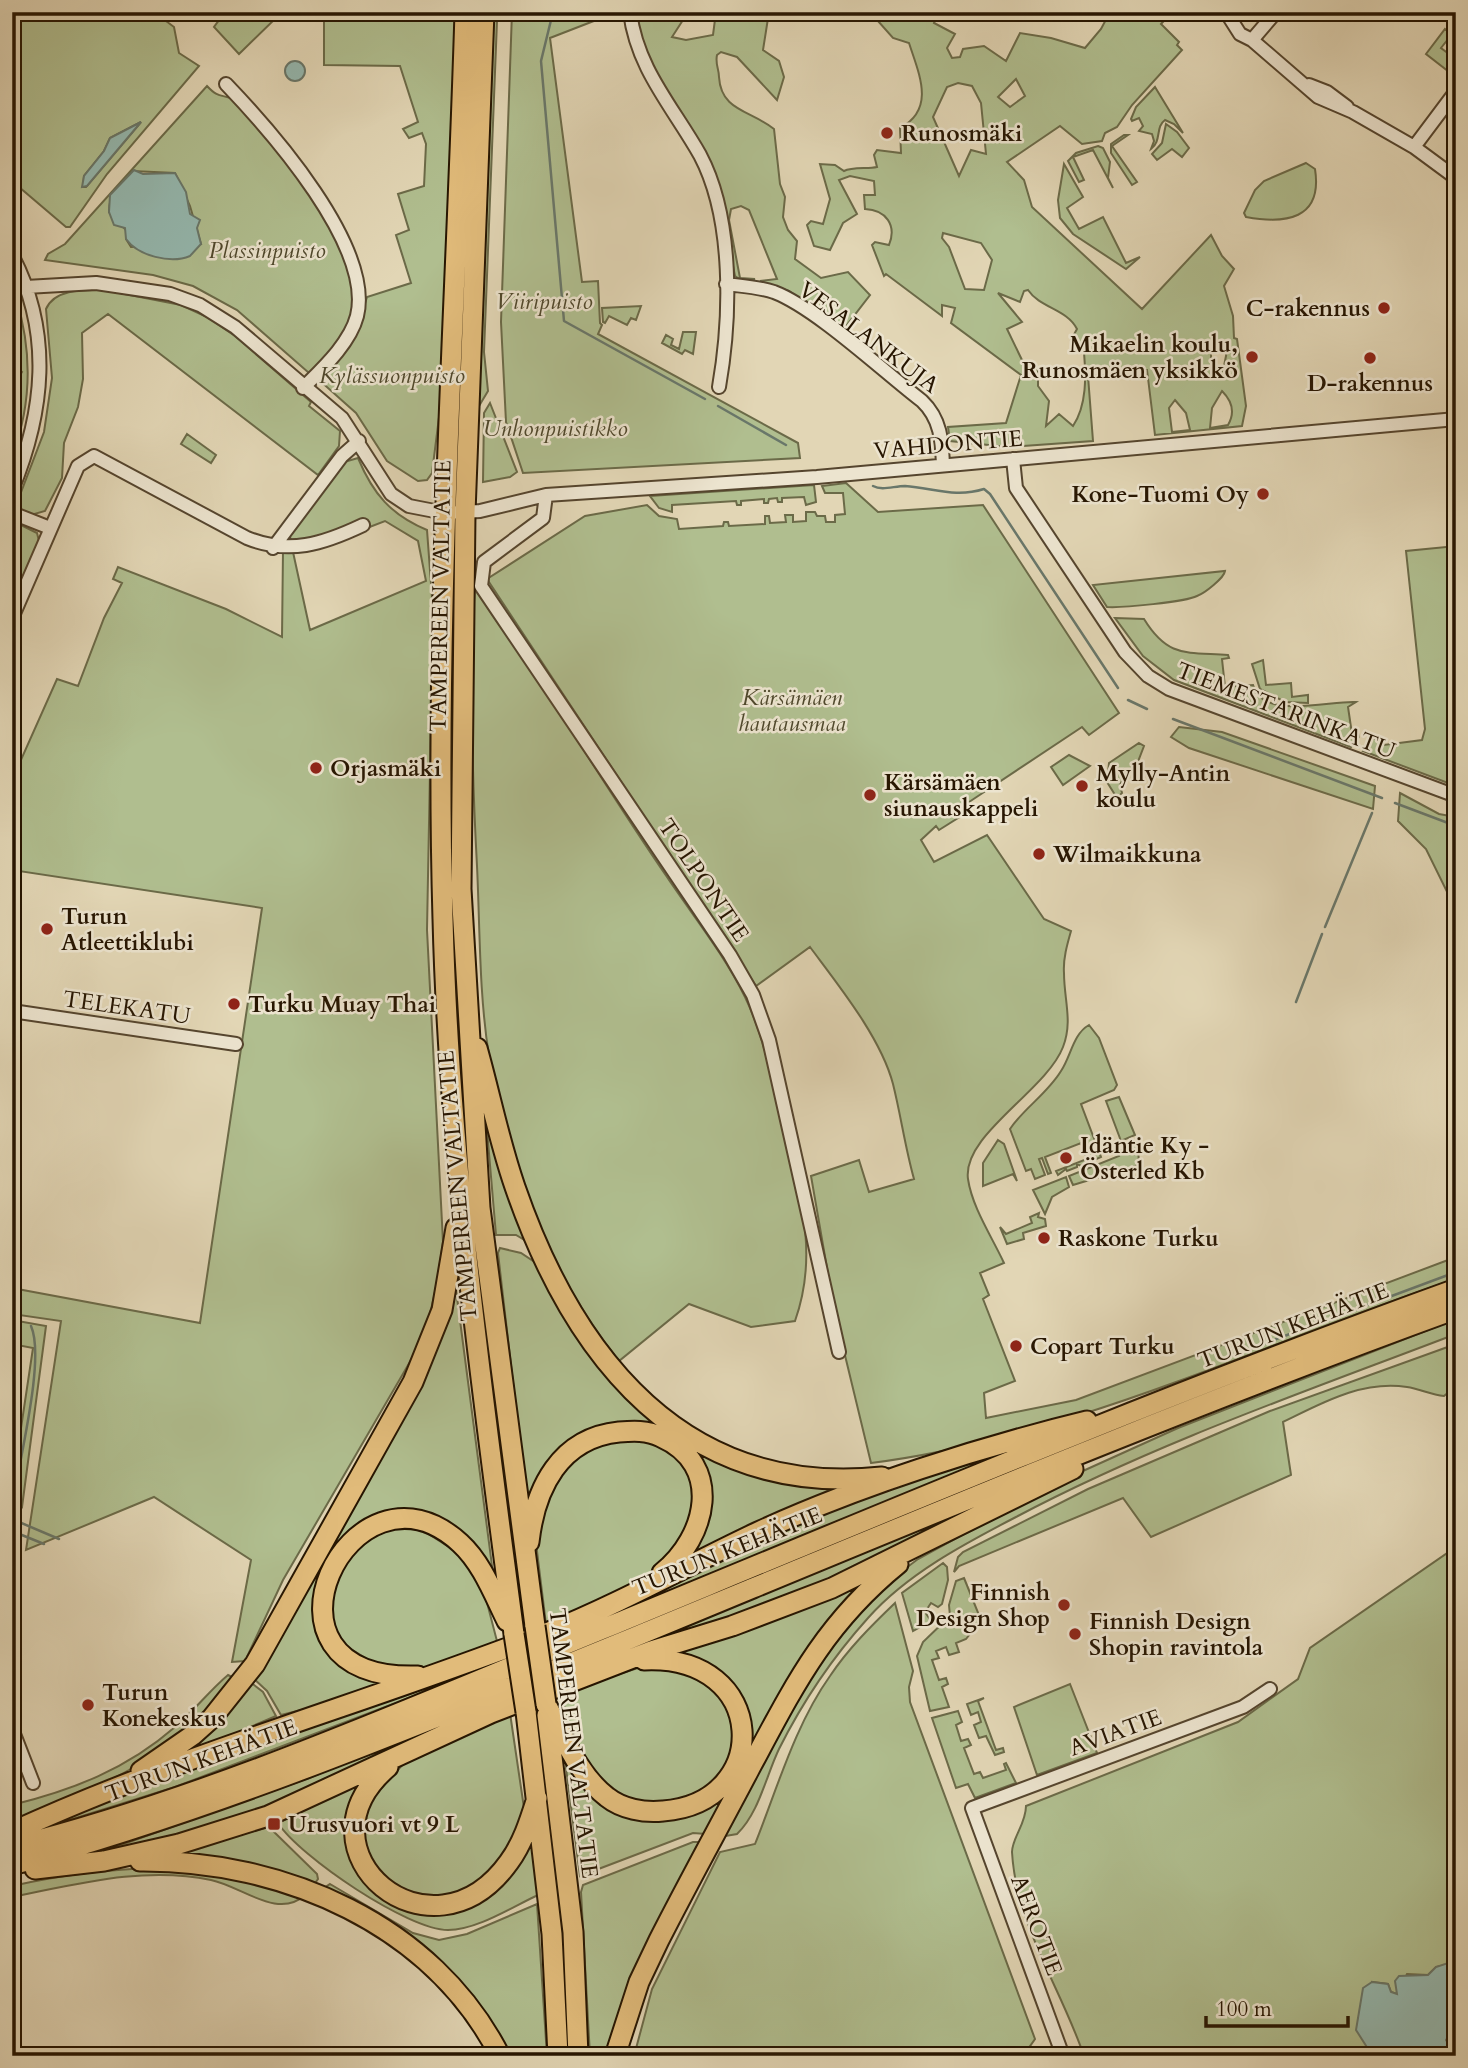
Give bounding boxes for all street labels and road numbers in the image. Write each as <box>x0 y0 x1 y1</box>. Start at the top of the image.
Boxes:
street label: VESALANKUJA <box>792 274 946 401</box>
street label: VAHDONTIE <box>872 423 1024 466</box>
street label: TAMPEREEN VALTATIE <box>423 460 458 732</box>
street label: TIEMESTARINKATU <box>1172 654 1400 767</box>
street label: TOLPONTIE <box>651 812 756 948</box>
street label: TELEKATU <box>61 983 193 1032</box>
street label: TAMPEREEN VALTATIE <box>430 1049 485 1323</box>
street label: TURUN KEHÄTIE <box>1193 1275 1393 1376</box>
street label: TURUN KEHÄTIE <box>628 1499 827 1604</box>
street label: TAMPEREEN VALTATIE <box>542 1606 605 1880</box>
street label: AVIATIE <box>1065 1701 1166 1764</box>
street label: TURUN KEHÄTIE <box>101 1711 301 1810</box>
street label: AEROTIE <box>1003 1870 1070 1980</box>

